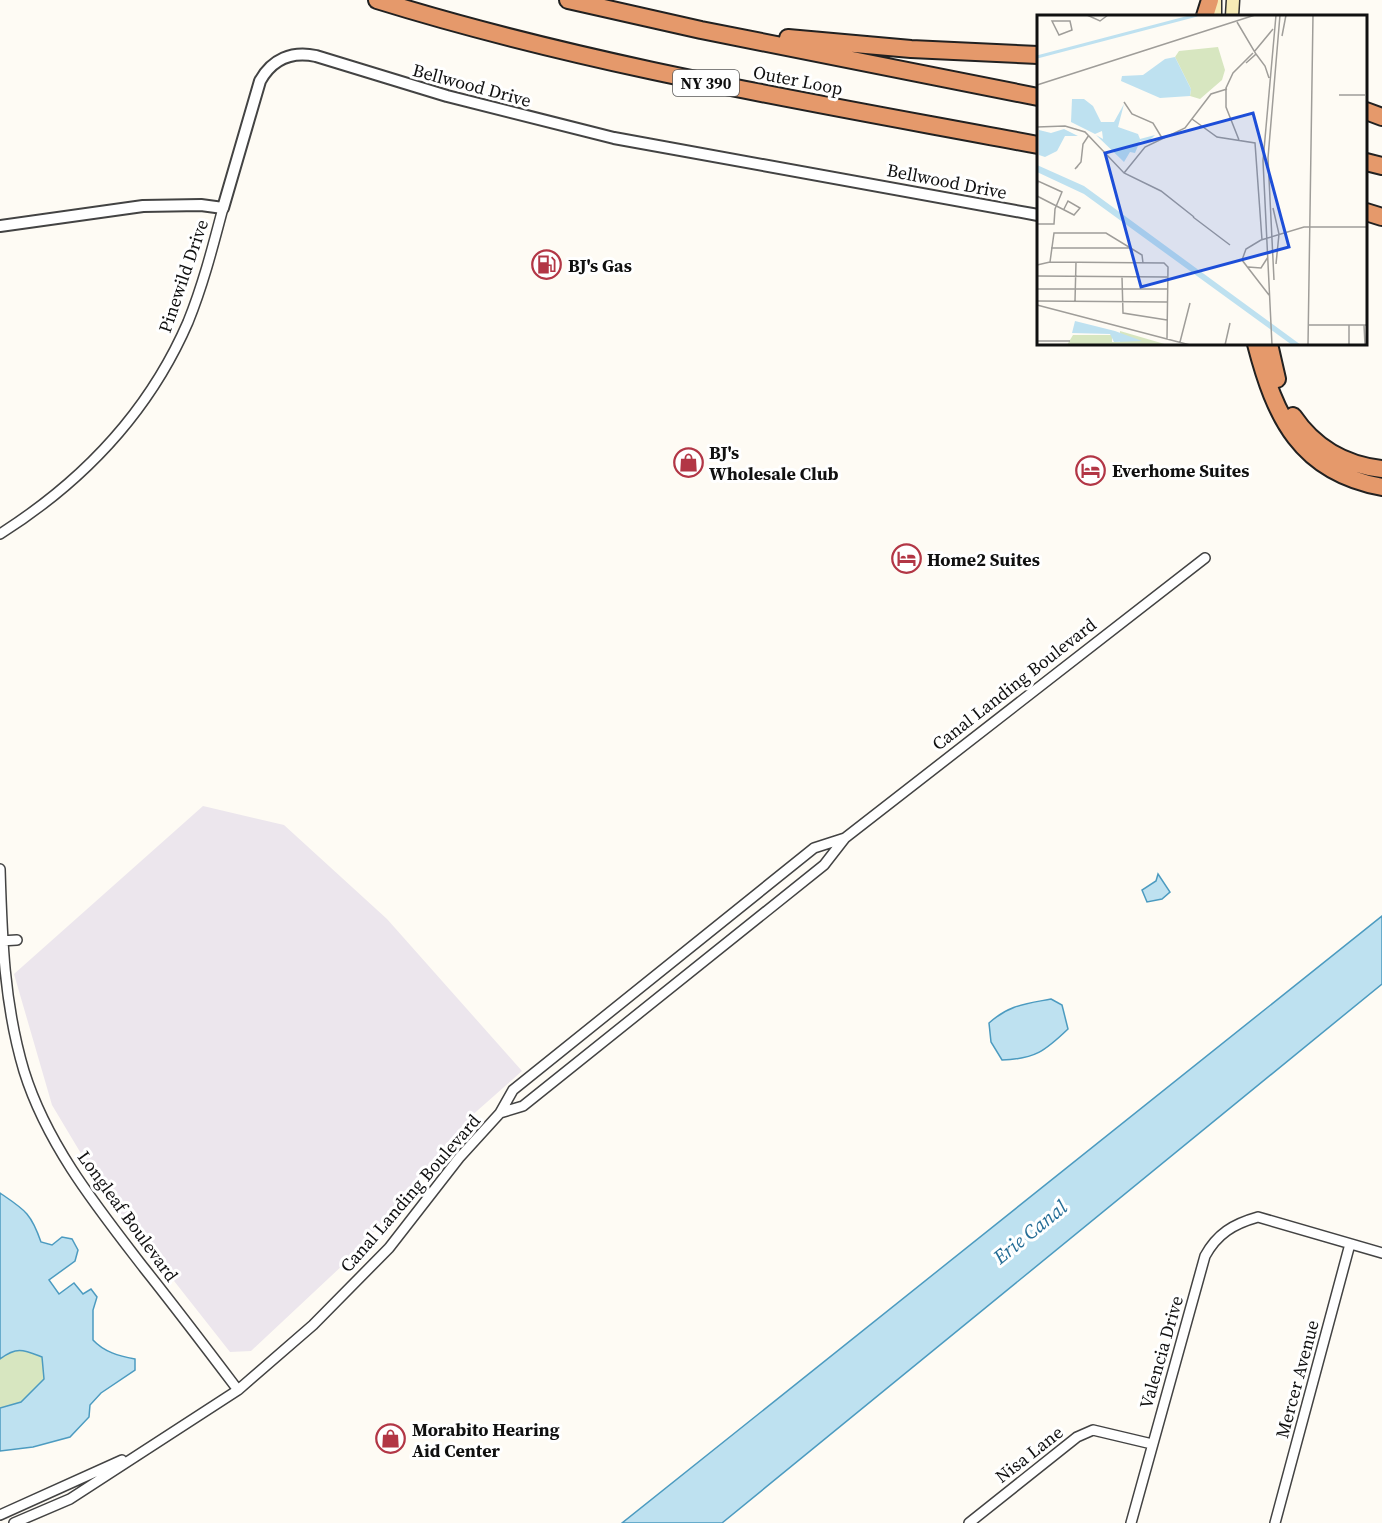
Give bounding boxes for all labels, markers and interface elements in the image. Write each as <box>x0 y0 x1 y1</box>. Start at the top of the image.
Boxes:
inset map <box>1037 15 1367 345</box>
street label: Bellwood Drive <box>410 57 534 113</box>
street label: Outer Loop <box>751 59 845 101</box>
road number: NY 390 <box>673 70 739 96</box>
street label: Bellwood Drive <box>885 157 1009 205</box>
street label: Pinewild Drive <box>152 216 214 336</box>
fuel station icon: BJ's Gas <box>531 249 563 281</box>
place label: BJ's Gas <box>568 253 632 278</box>
place label: BJ's Wholesale Club <box>709 440 839 486</box>
shop icon: BJ's Wholesale Club <box>672 446 704 478</box>
hotel icon: Everhome Suites <box>1075 454 1107 486</box>
place label: Everhome Suites <box>1112 458 1249 483</box>
hotel icon: Home2 Suites <box>890 543 922 575</box>
place label: Home2 Suites <box>927 547 1040 572</box>
street label: Canal Landing Boulevard <box>927 612 1101 756</box>
street label: Canal Landing Boulevard <box>334 1109 486 1277</box>
street label: Longleaf Boulevard <box>72 1145 184 1287</box>
water label: Erie Canal <box>986 1193 1073 1271</box>
street label: Valencia Drive <box>1133 1293 1189 1411</box>
street label: Mercer Avenue <box>1269 1317 1325 1441</box>
place label: Morabito Hearing Aid Center <box>412 1417 560 1463</box>
street label: Nisa Lane <box>990 1420 1068 1488</box>
shop icon: Morabito Hearing Aid Center <box>375 1423 407 1455</box>

